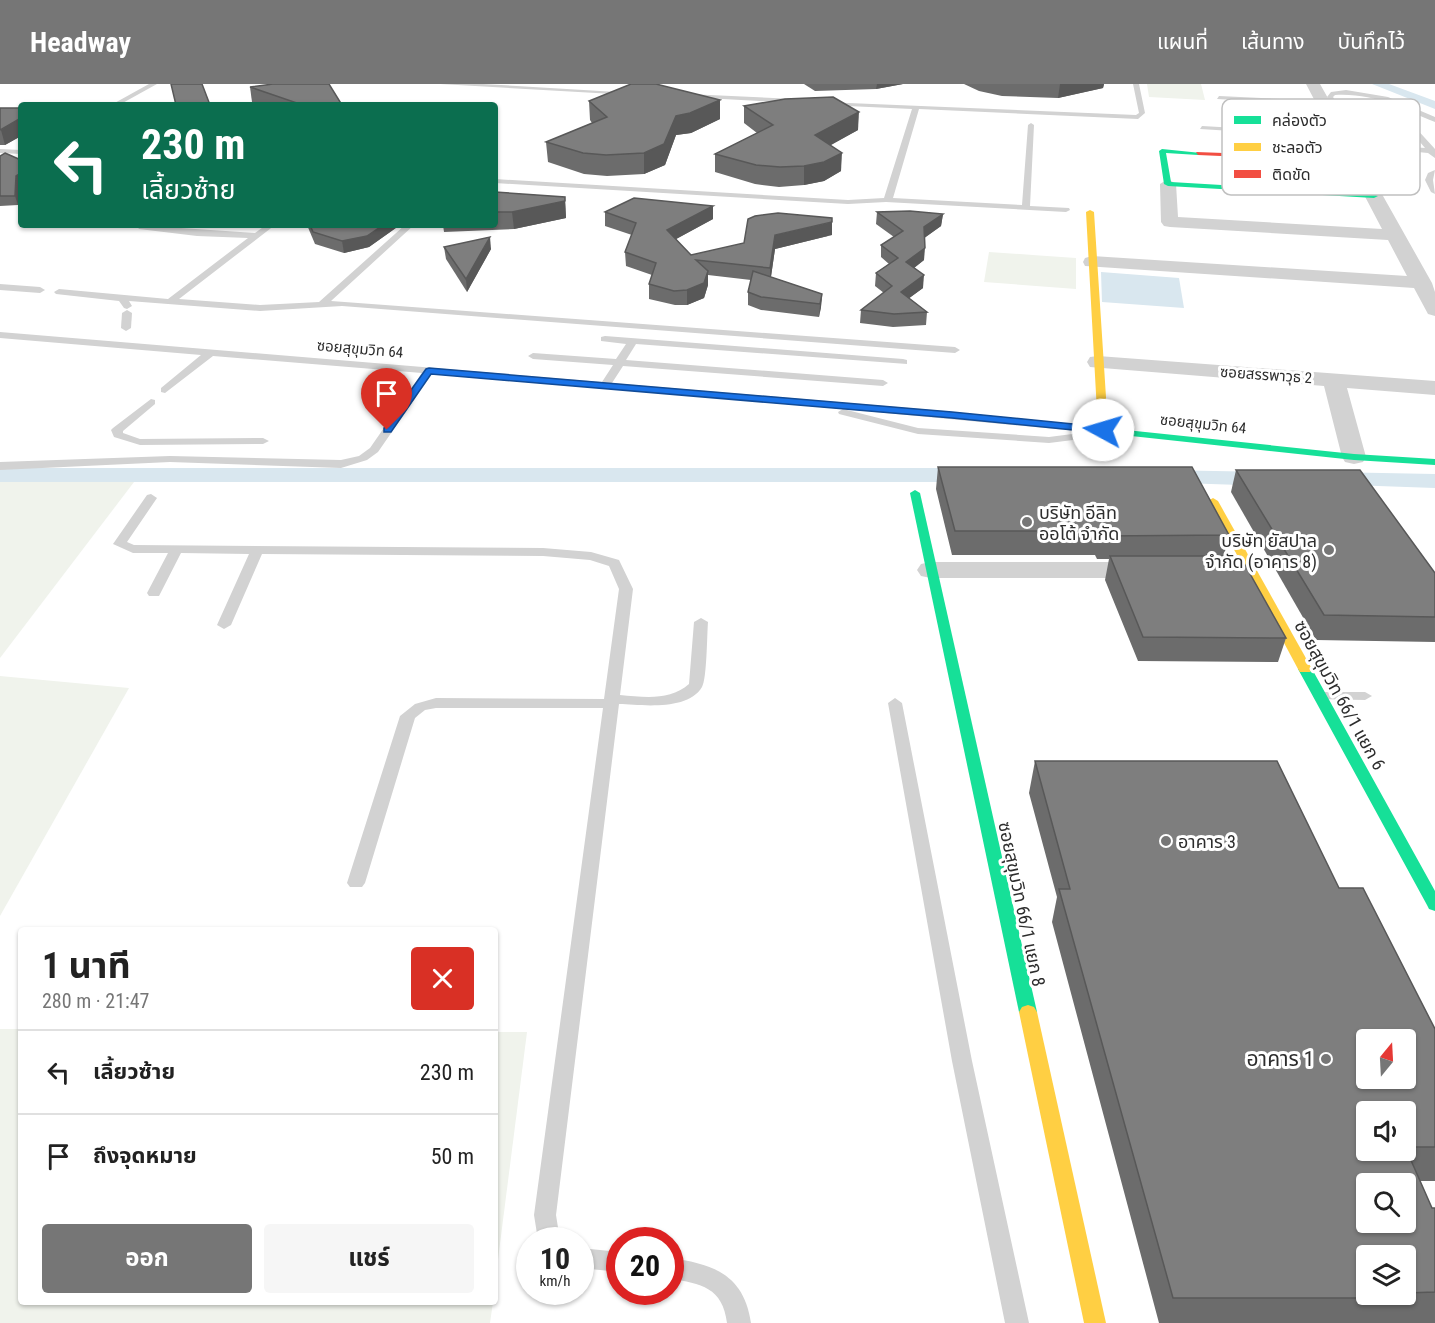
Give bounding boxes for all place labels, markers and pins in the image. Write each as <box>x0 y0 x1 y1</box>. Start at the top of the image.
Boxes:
pin <box>361 368 412 430</box>
place label: บริษัท อีลิท ออโต้ จำกัด <box>1039 502 1119 544</box>
marker: บริษัท อีลิท ออโต้ จำกัด <box>1020 515 1034 529</box>
place label: บริษัท ยัสปาล จำกัด (อาคาร 8) <box>1205 530 1317 573</box>
marker: บริษัท ยัสปาล จำกัด (อาคาร 8) <box>1322 543 1336 557</box>
place label: อาคาร 3 <box>1178 831 1236 852</box>
marker: อาคาร 3 <box>1159 834 1173 848</box>
place label: อาคาร 1 <box>1247 1047 1314 1071</box>
marker: อาคาร 1 <box>1319 1052 1333 1066</box>

